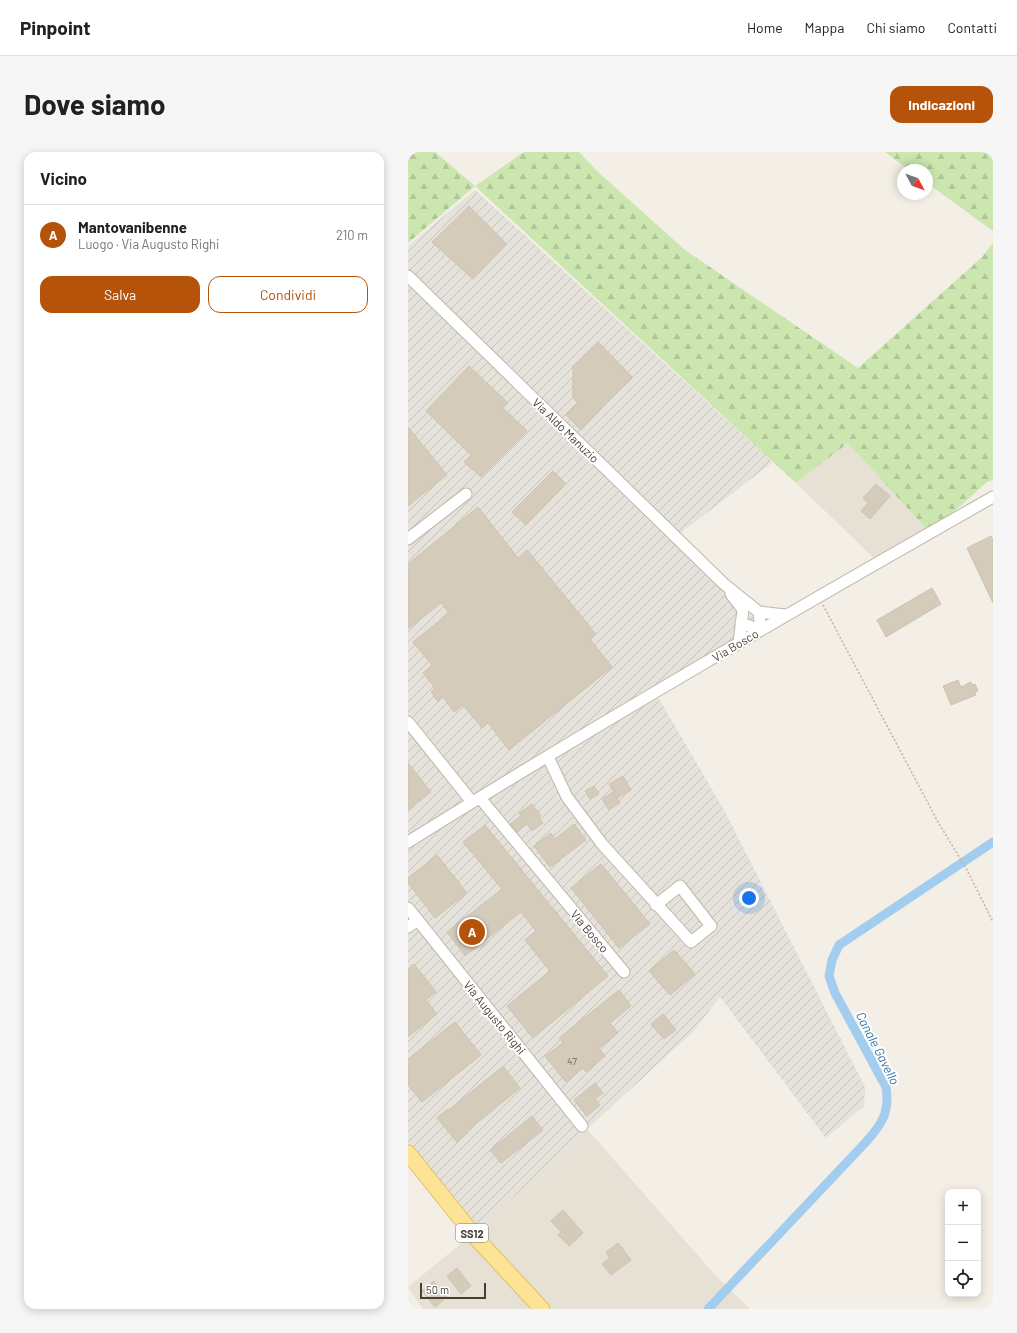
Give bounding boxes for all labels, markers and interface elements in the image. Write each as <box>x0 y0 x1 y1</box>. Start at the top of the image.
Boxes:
text: Pinpoint <box>20 16 90 39</box>
text: Home <box>747 19 783 36</box>
text: Mappa <box>805 19 844 36</box>
text: Chi siamo <box>866 19 925 36</box>
text: Contatti <box>947 19 997 36</box>
button: Indicazioni <box>890 86 993 123</box>
text: Dove siamo <box>24 87 166 121</box>
north arrow <box>897 164 933 200</box>
text: Vicino <box>40 168 87 188</box>
text: Mantovanibenne <box>78 218 187 236</box>
text: A <box>49 227 57 243</box>
text: 210 m <box>336 227 368 243</box>
text: Luogo · Via Augusto Righi <box>78 236 219 252</box>
button: Salva <box>40 276 200 313</box>
button: Condividi <box>208 276 368 313</box>
street label: Via Aldo Manuzio <box>530 395 602 465</box>
street label: Via Bosco <box>709 626 761 664</box>
your location <box>739 888 759 908</box>
street label: Via Bosco <box>568 907 612 955</box>
pin: A <box>459 917 485 947</box>
street label: Via Augusto Righi <box>461 977 529 1057</box>
water label: Canale Gavello <box>853 1009 903 1087</box>
house number: 47 <box>567 1055 577 1067</box>
map controls <box>945 1189 981 1297</box>
button: + <box>945 1189 981 1225</box>
road number: SS12 <box>456 1224 488 1242</box>
button: − <box>945 1225 981 1261</box>
button: locate <box>945 1261 981 1297</box>
scale bar <box>420 1281 486 1300</box>
text: 50 m <box>426 1283 449 1296</box>

